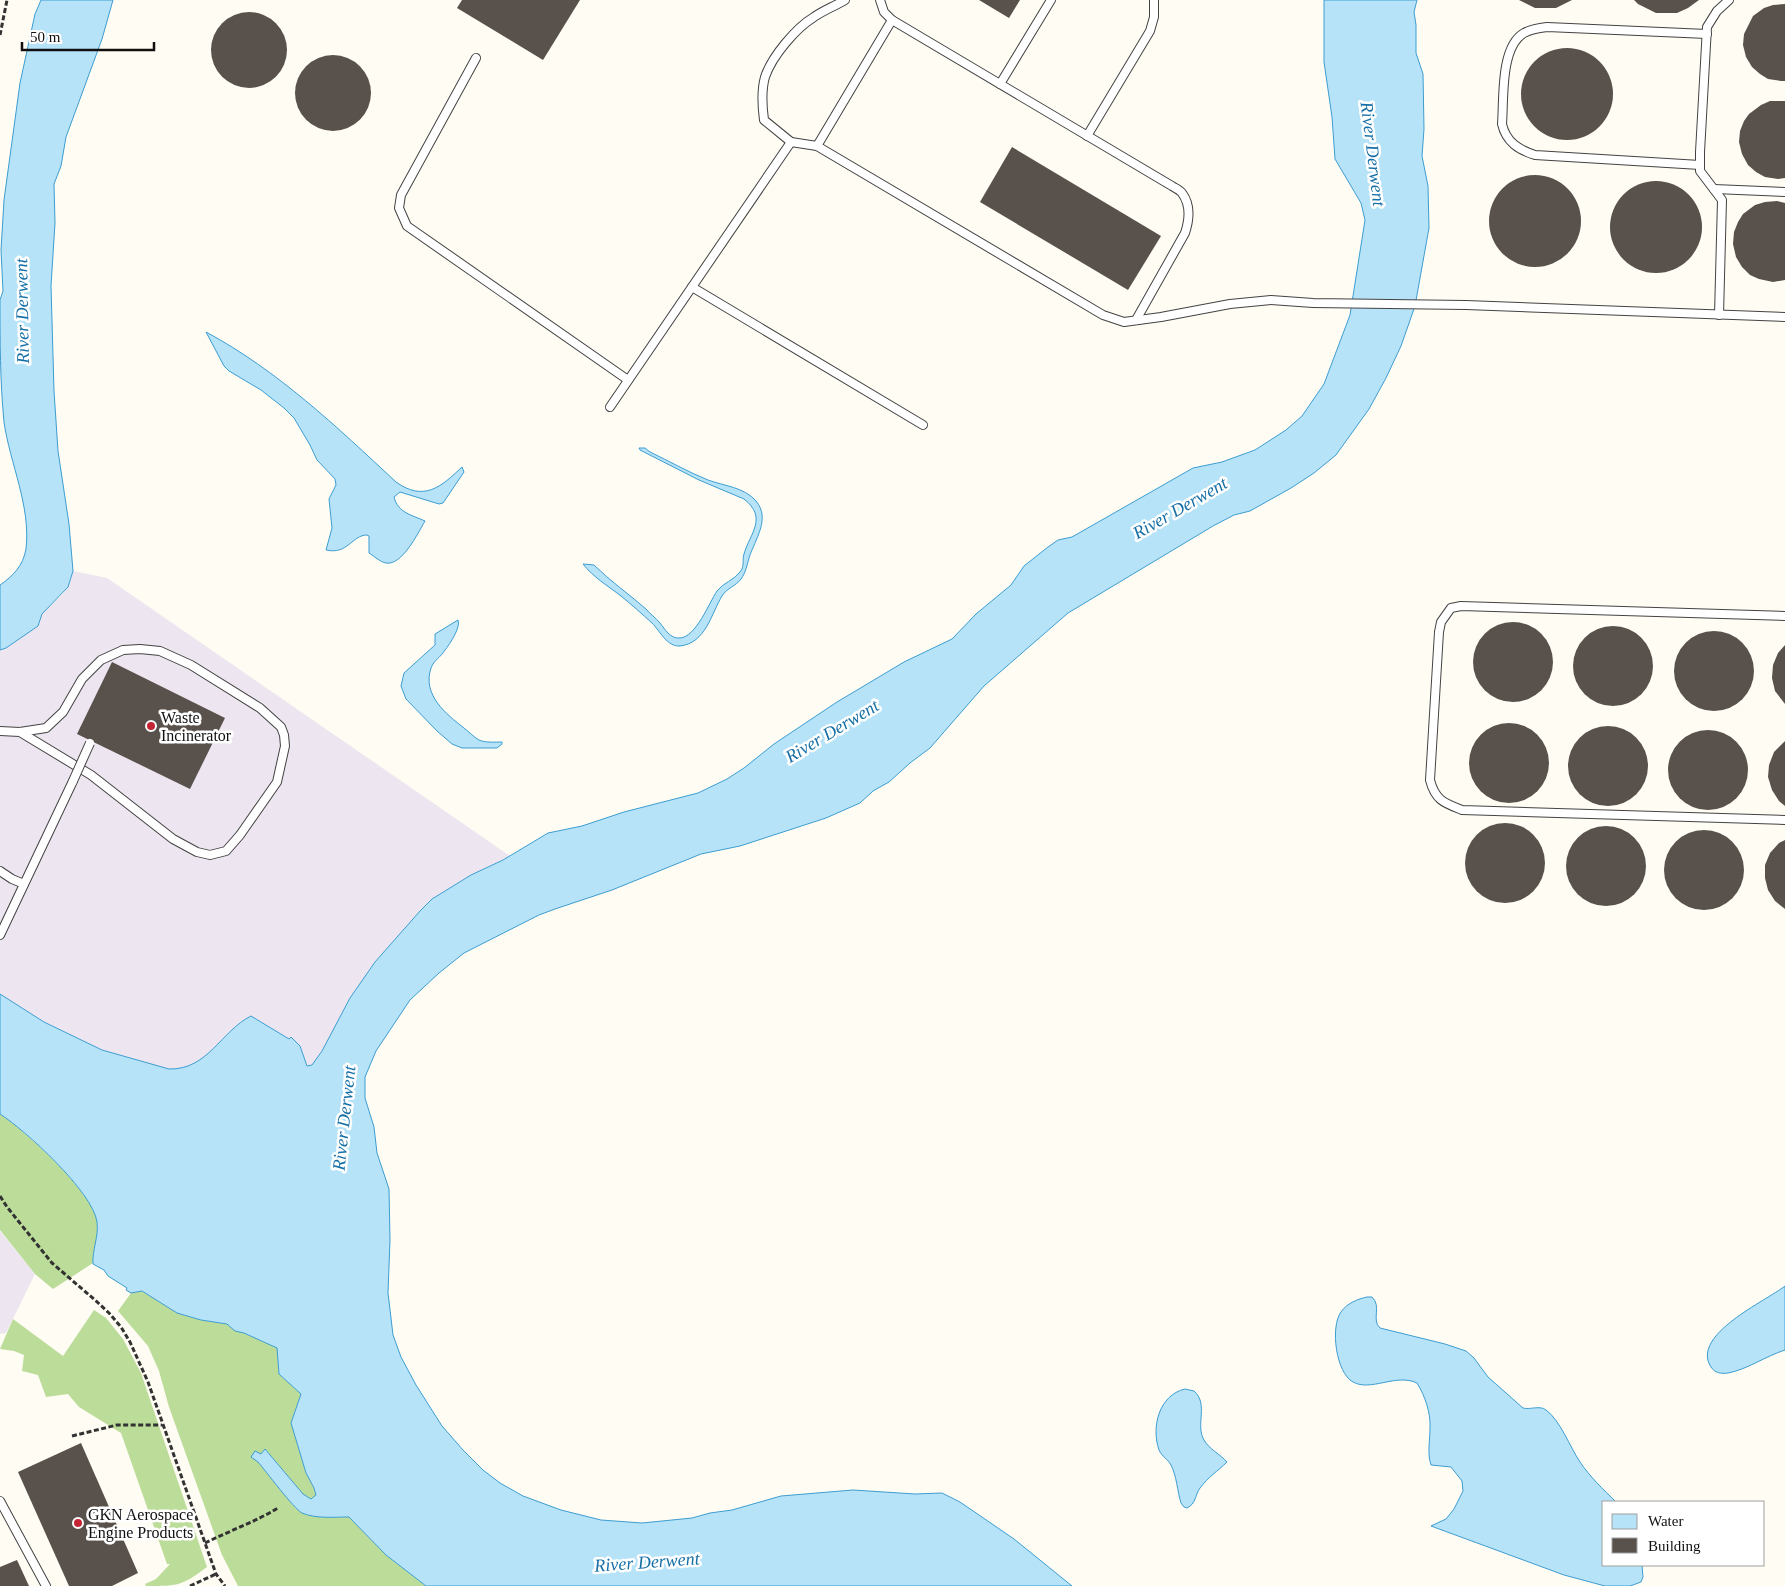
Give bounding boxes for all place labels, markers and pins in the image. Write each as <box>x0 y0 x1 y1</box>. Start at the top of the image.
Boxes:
place label: Waste Incinerator <box>161 709 232 744</box>
marker: Waste Incinerator <box>145 720 157 732</box>
place label: GKN Aerospace Engine Products <box>88 1506 193 1542</box>
marker: GKN Aerospace Engine Products <box>72 1517 84 1529</box>

